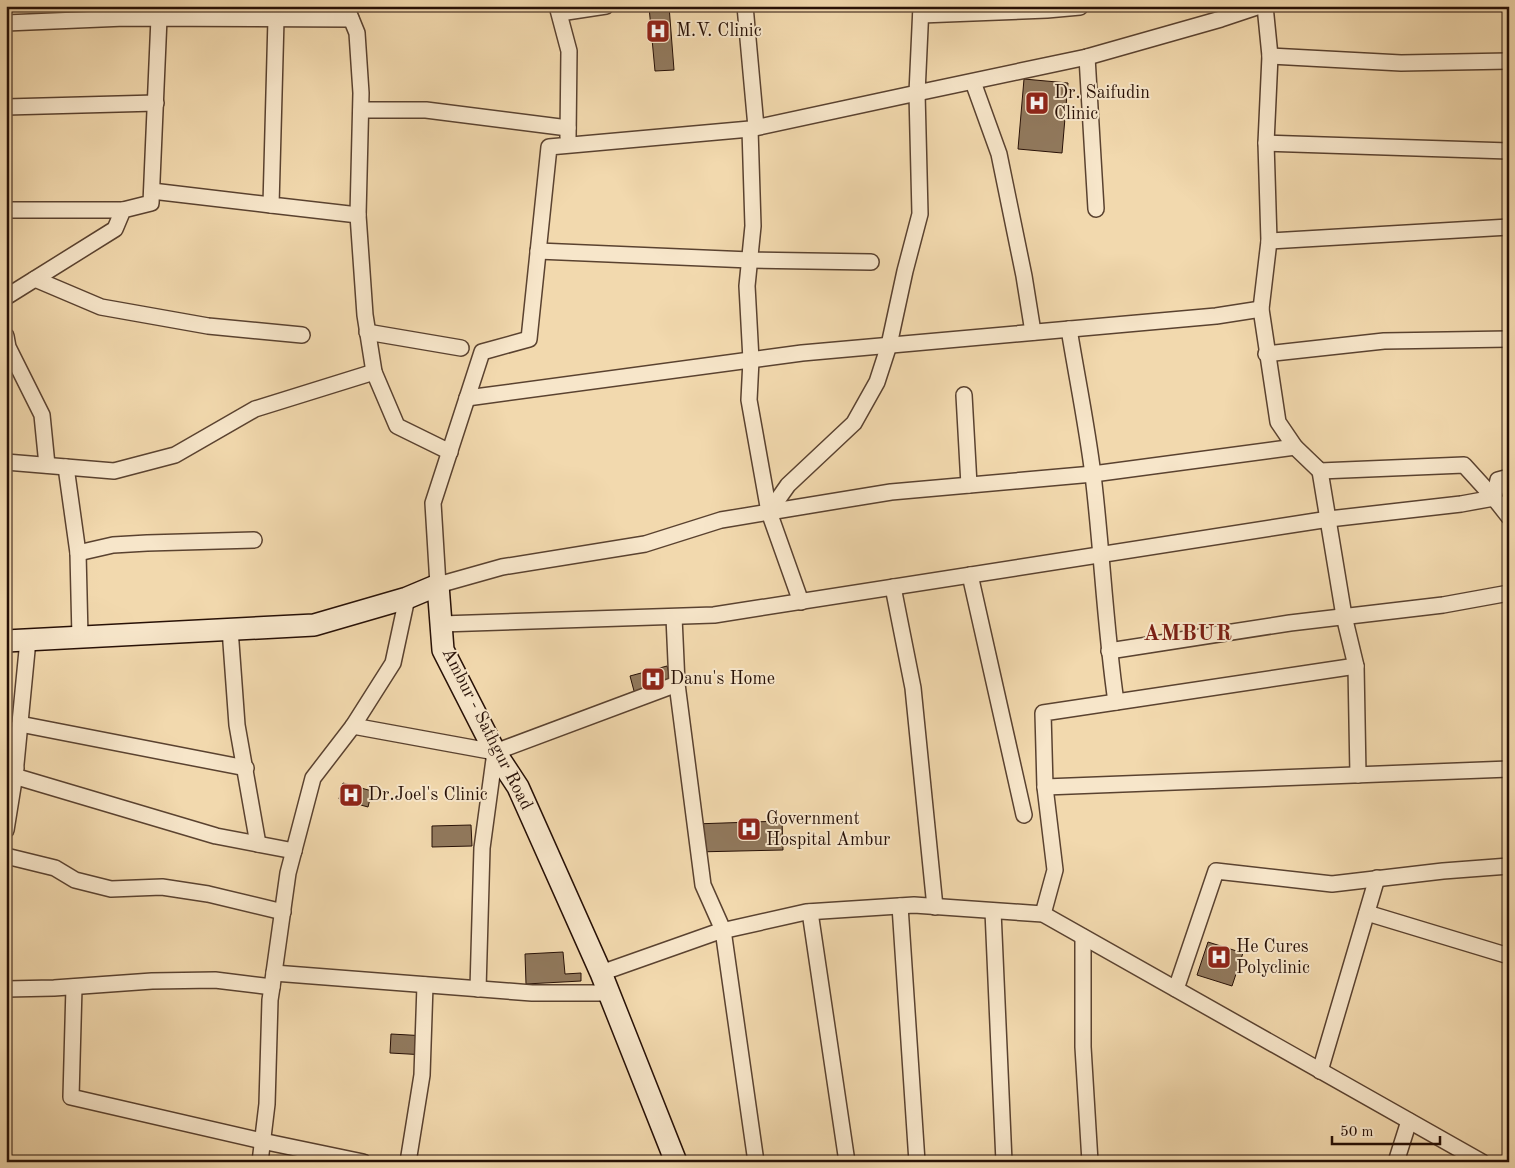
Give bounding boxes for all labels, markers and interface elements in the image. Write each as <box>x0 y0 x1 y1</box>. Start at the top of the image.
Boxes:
hospital icon: M.V. Clinic <box>645 18 671 44</box>
place label: M.V. Clinic <box>676 22 762 40</box>
place label: Dr. Saifudin Clinic <box>1054 84 1150 123</box>
hospital icon: Dr. Saifudin Clinic <box>1024 90 1050 116</box>
district label: AMBUR <box>1143 623 1233 645</box>
street label: Ambur - Sathgur Road <box>438 645 536 813</box>
hospital icon: Danu's Home <box>640 666 666 692</box>
place label: Danu's Home <box>670 670 775 688</box>
hospital icon: Dr.Joel's Clinic <box>338 782 364 808</box>
place label: Dr.Joel's Clinic <box>368 786 488 804</box>
place label: Government Hospital Ambur <box>766 810 891 849</box>
hospital icon: Government Hospital Ambur <box>736 816 762 842</box>
place label: He Cures Polyclinic <box>1236 938 1310 977</box>
hospital icon: He Cures Polyclinic <box>1206 944 1232 970</box>
scale bar <box>1332 1113 1440 1145</box>
text: 50 m <box>1340 1125 1374 1140</box>

